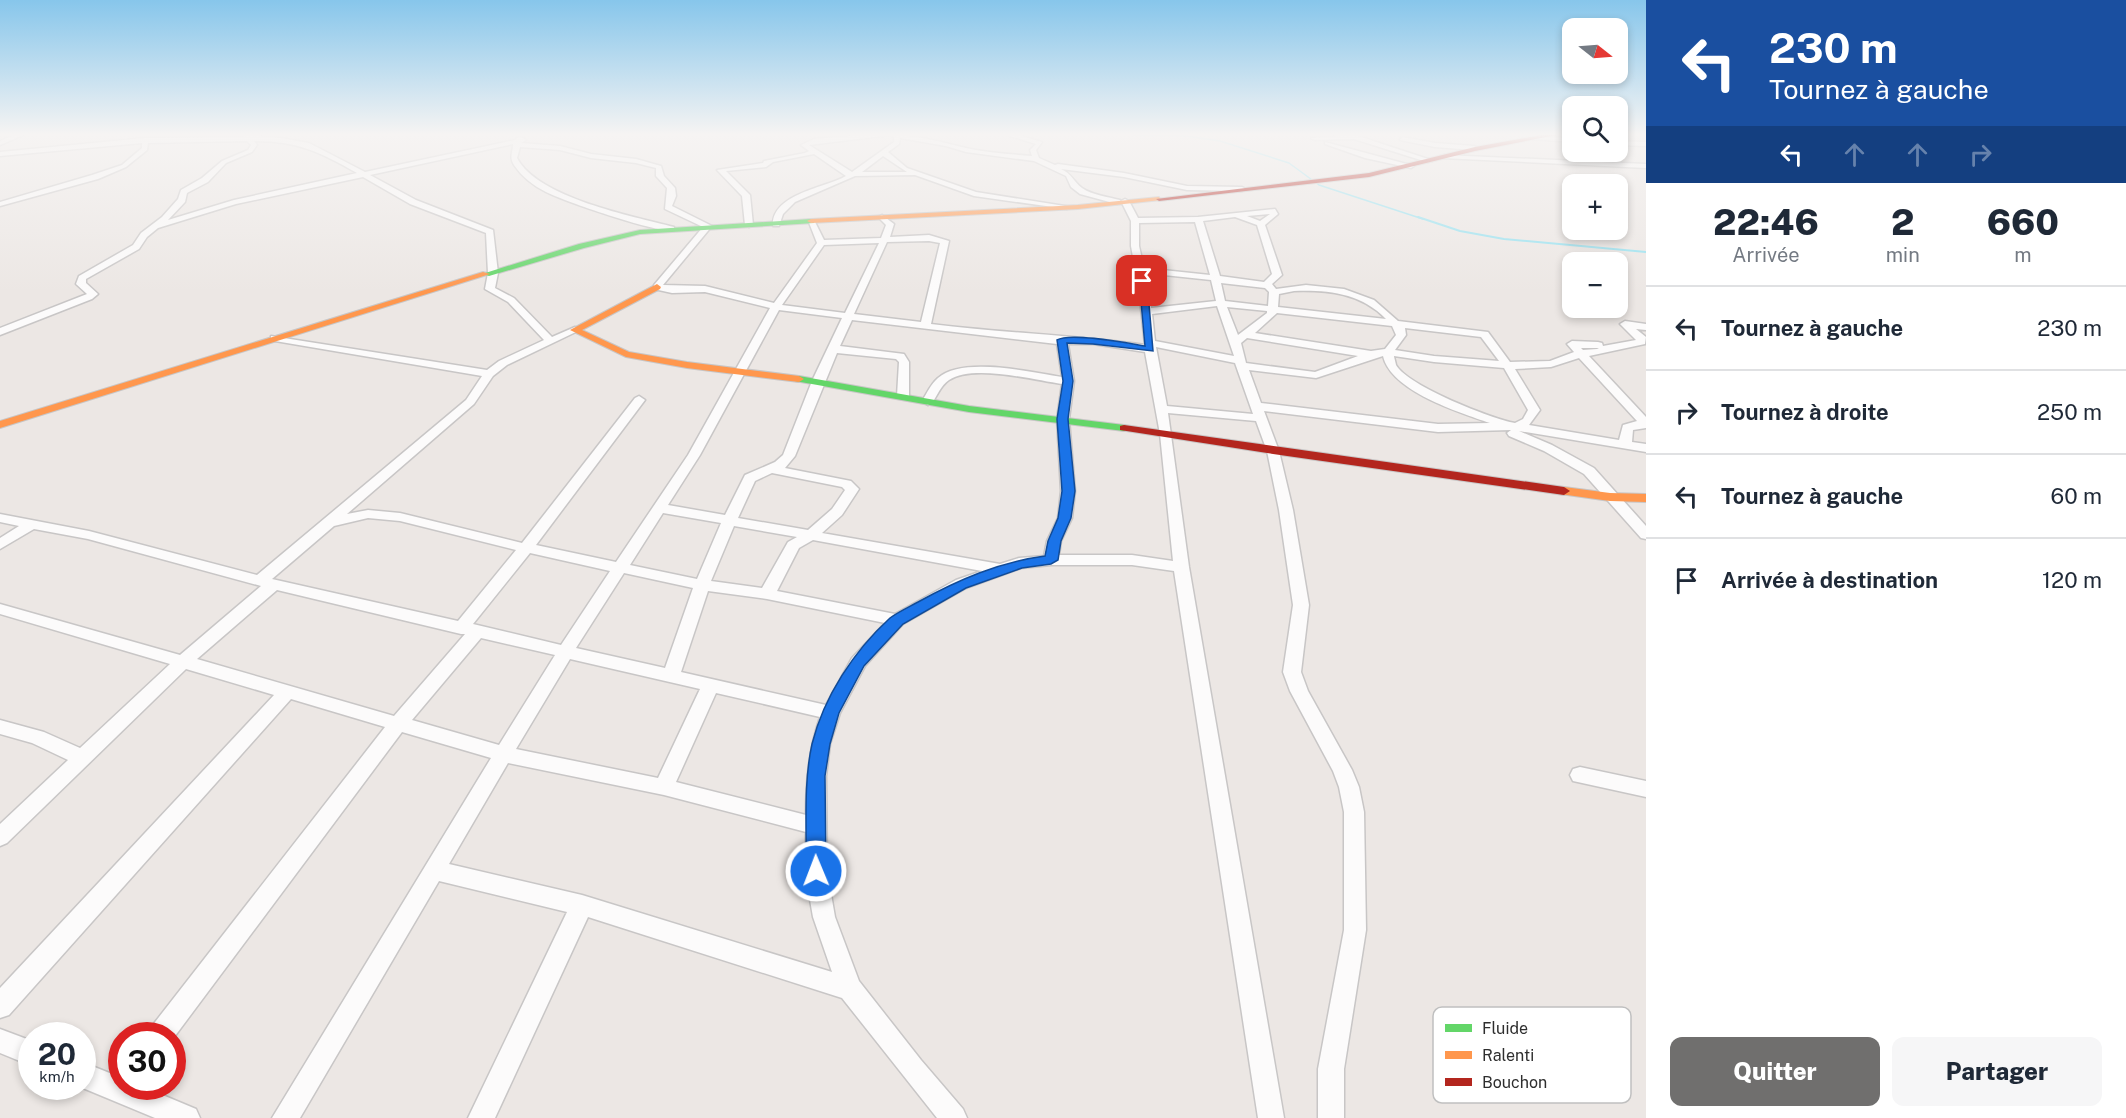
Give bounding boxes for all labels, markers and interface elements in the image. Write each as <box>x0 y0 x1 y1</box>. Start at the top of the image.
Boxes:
north arrow <box>1562 18 1628 84</box>
map controls <box>1562 18 1628 318</box>
text: 230 m <box>1769 23 1898 72</box>
icon: left <box>1670 24 1748 102</box>
text: Tournez à gauche <box>1769 73 1989 105</box>
button: search <box>1562 96 1628 162</box>
icon: left <box>1775 138 1808 171</box>
icon: ahead <box>1838 138 1871 171</box>
icon: ahead <box>1901 138 1934 171</box>
icon: right <box>1964 138 1997 171</box>
button: + <box>1562 174 1628 240</box>
text: 22:46 <box>1713 201 1819 243</box>
text: 2 <box>1891 201 1914 243</box>
text: 660 <box>1987 201 2059 243</box>
text: Arrivée <box>1732 243 1800 267</box>
text: min <box>1886 243 1920 267</box>
text: m <box>2014 243 2031 267</box>
button: − <box>1562 252 1628 318</box>
pin <box>1116 255 1167 306</box>
icon: arrive <box>1125 264 1158 297</box>
icon: left <box>1670 312 1703 345</box>
text: Tournez à gauche <box>1721 315 1903 341</box>
text: 230 m <box>2037 315 2102 341</box>
icon: right <box>1670 396 1703 429</box>
text: Tournez à droite <box>1721 399 1889 425</box>
text: 250 m <box>2037 399 2102 425</box>
icon: left <box>1670 480 1703 513</box>
text: Tournez à gauche <box>1721 483 1903 509</box>
text: 60 m <box>2051 483 2102 509</box>
icon: arrive <box>1670 564 1703 597</box>
text: Arrivée à destination <box>1721 567 1938 593</box>
text: 120 m <box>2042 567 2102 593</box>
position arrow <box>784 839 848 903</box>
legend <box>1433 1007 1631 1103</box>
text: Fluide <box>1482 1019 1528 1038</box>
speed limit sign: 30 <box>108 1022 186 1100</box>
text: 20 <box>38 1036 76 1072</box>
button: Quitter <box>1670 1037 1880 1106</box>
button: Partager <box>1892 1037 2102 1106</box>
text: Ralenti <box>1482 1046 1534 1065</box>
text: km/h <box>39 1068 75 1085</box>
text: Bouchon <box>1482 1073 1547 1092</box>

